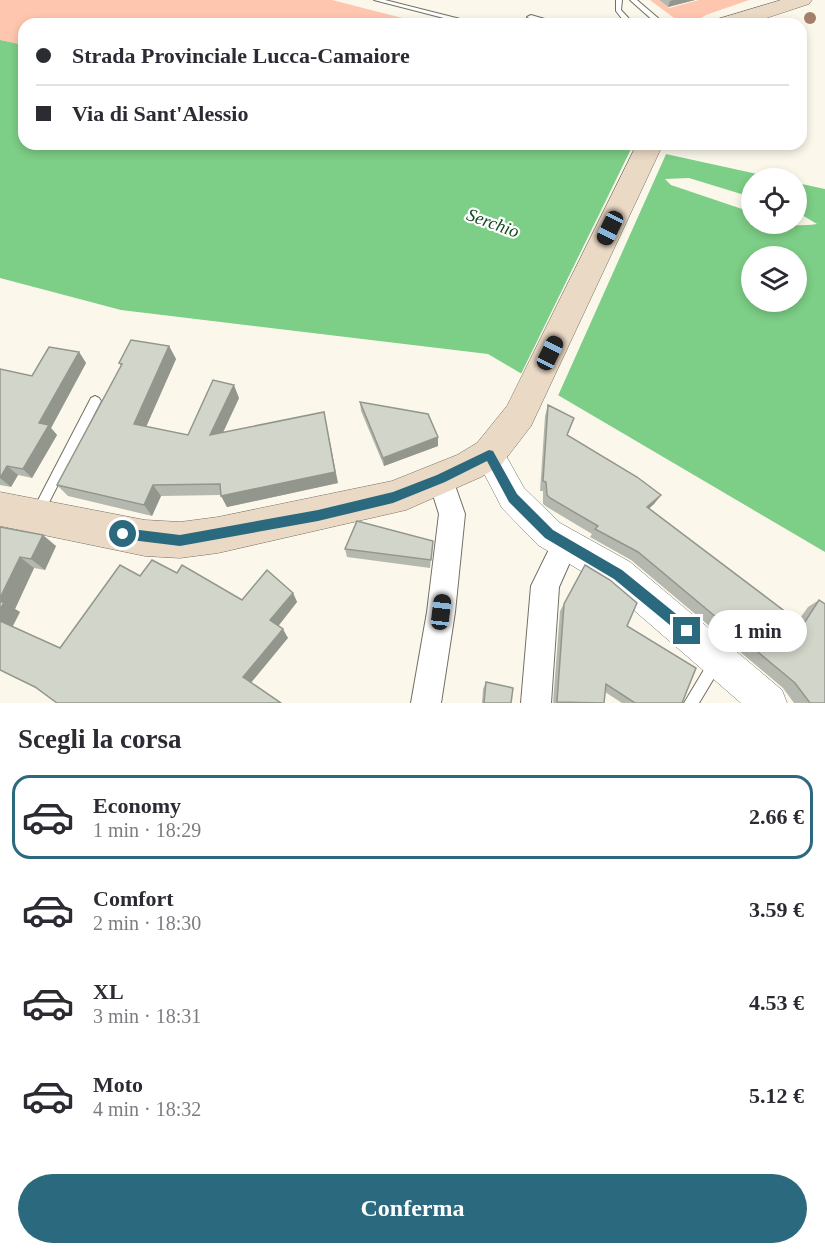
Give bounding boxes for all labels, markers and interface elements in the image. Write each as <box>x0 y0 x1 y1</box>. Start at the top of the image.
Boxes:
text: Strada Provinciale Lucca-Camaiore <box>72 43 410 68</box>
text: Via di Sant'Alessio <box>72 101 248 126</box>
map controls <box>741 168 807 312</box>
button: locate <box>741 168 807 234</box>
water label: Serchio <box>464 204 522 242</box>
car <box>594 208 626 248</box>
button: layers <box>741 246 807 312</box>
car <box>534 333 566 373</box>
route start <box>109 520 136 547</box>
car <box>430 593 452 631</box>
callout: 1 min <box>708 610 807 652</box>
route end <box>673 617 700 644</box>
text: 1 min <box>733 620 782 642</box>
text: Scegli la corsa <box>18 724 181 754</box>
icon: car <box>21 790 75 844</box>
text: Economy <box>93 793 181 818</box>
text: 2.66 € <box>749 804 804 829</box>
text: 1 min · 18:29 <box>93 819 201 841</box>
icon: car <box>21 883 75 937</box>
text: Comfort <box>93 886 174 911</box>
text: 3.59 € <box>749 897 804 922</box>
text: 2 min · 18:30 <box>93 912 201 934</box>
icon: car <box>21 976 75 1030</box>
text: XL <box>93 979 124 1004</box>
text: 4.53 € <box>749 990 804 1015</box>
text: 3 min · 18:31 <box>93 1005 201 1027</box>
icon: car <box>21 1069 75 1123</box>
text: Moto <box>93 1072 143 1097</box>
text: 5.12 € <box>749 1083 804 1108</box>
text: 4 min · 18:32 <box>93 1098 201 1120</box>
button: Conferma <box>18 1174 807 1243</box>

